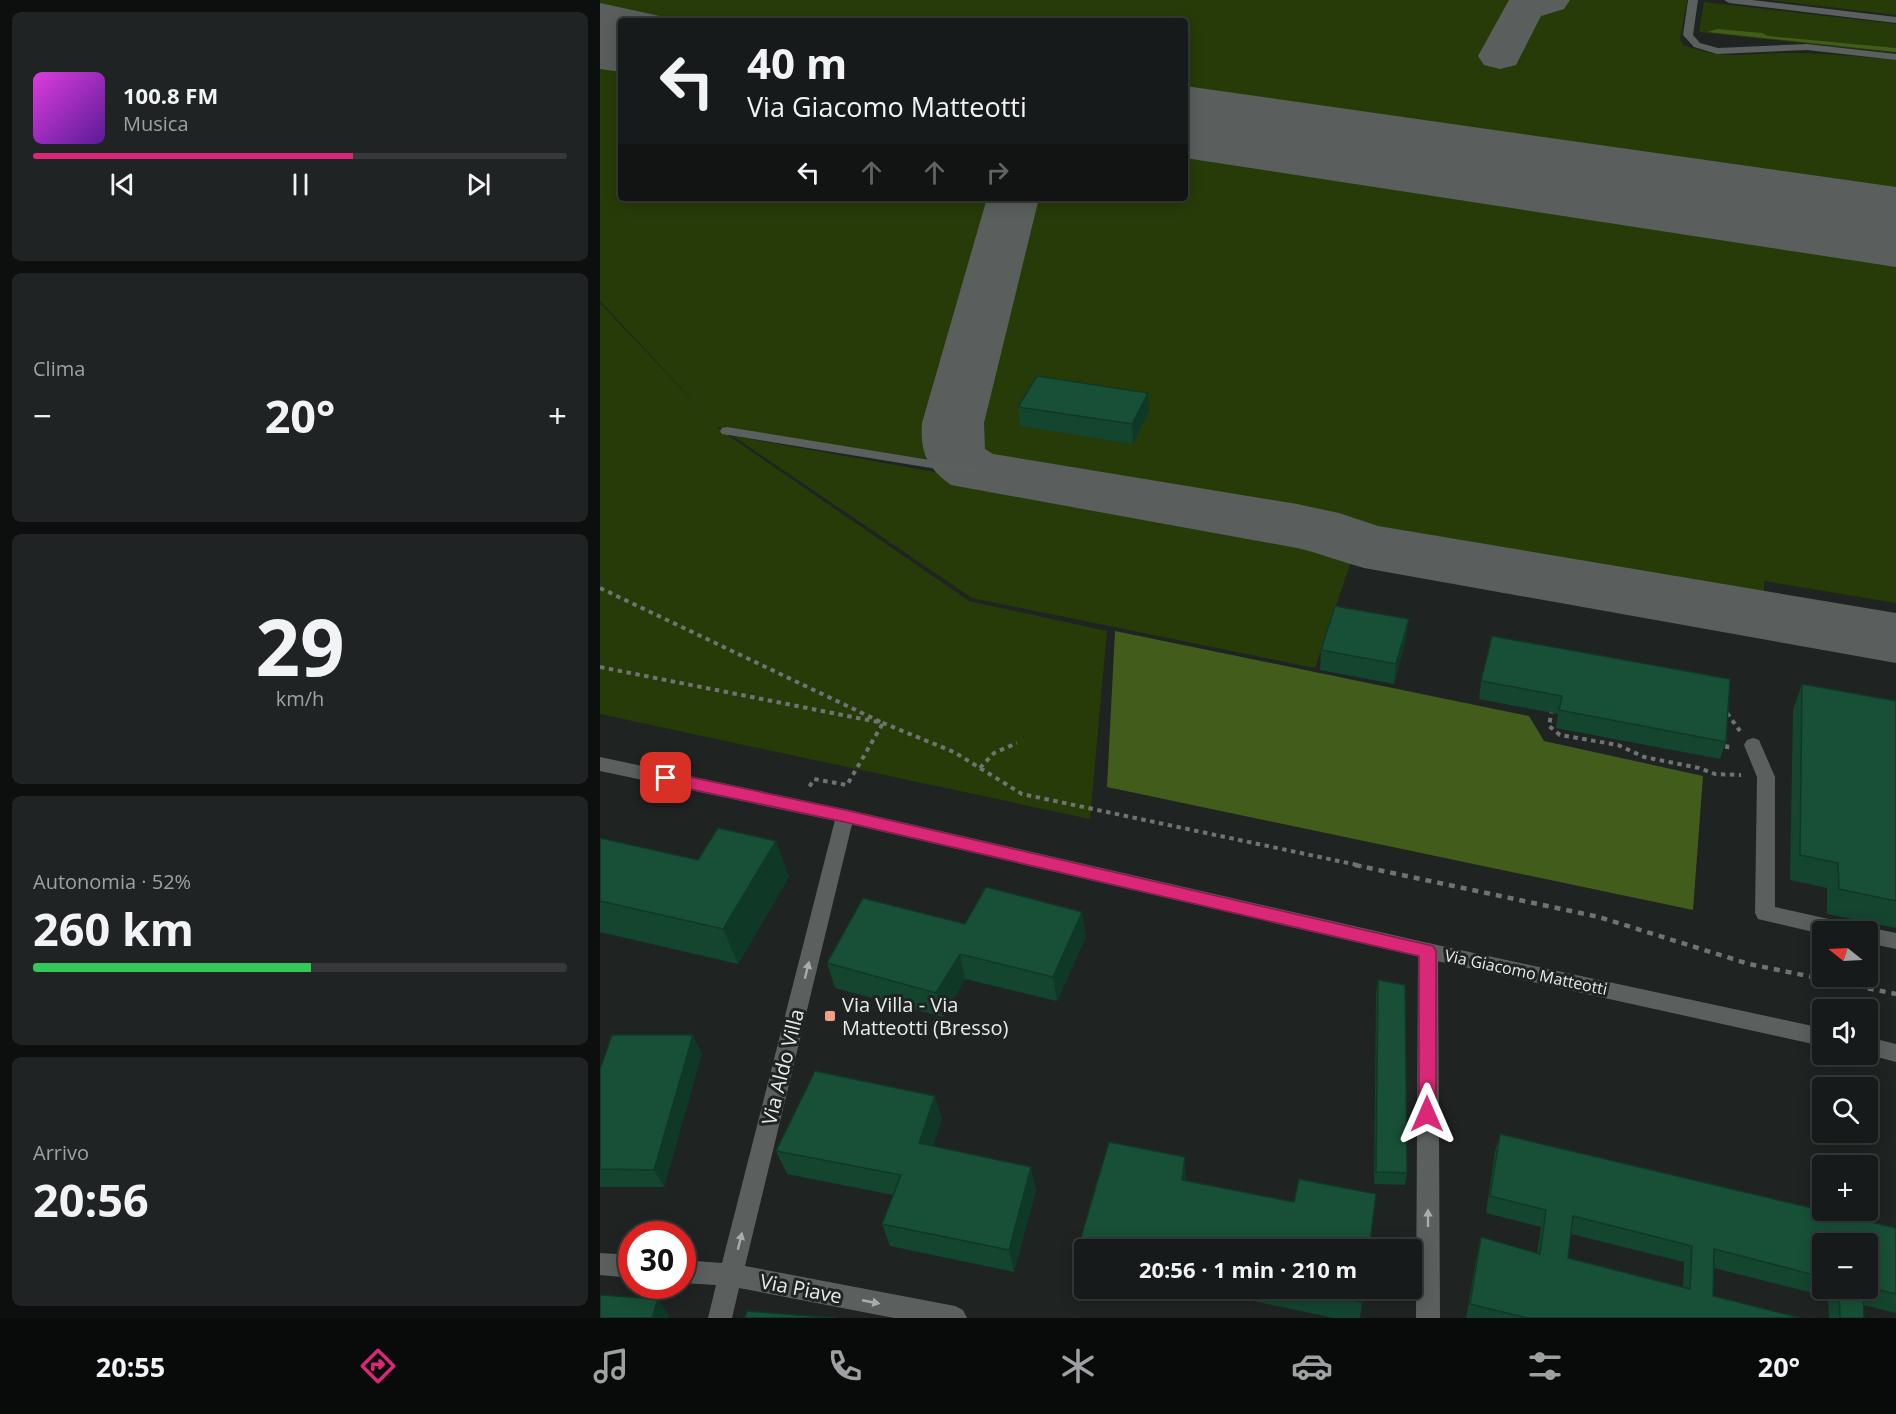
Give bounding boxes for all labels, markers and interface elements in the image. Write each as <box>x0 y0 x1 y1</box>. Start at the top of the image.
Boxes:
text: 40 m <box>747 34 847 91</box>
icon: left <box>648 42 726 120</box>
text: 100.8 FM <box>123 80 218 110</box>
text: Via Giacomo Matteotti <box>747 88 1027 125</box>
text: Musica <box>123 110 189 137</box>
icon: left <box>792 156 825 189</box>
icon: ahead <box>855 156 888 189</box>
icon: ahead <box>918 156 951 189</box>
icon: right <box>981 156 1014 189</box>
icon: previous <box>106 168 139 201</box>
icon: pause <box>284 168 317 201</box>
icon: next <box>462 168 495 201</box>
text: Clima <box>33 355 85 382</box>
text: 20° <box>265 385 335 446</box>
text: − <box>33 393 52 438</box>
text: + <box>548 393 567 438</box>
text: 29 <box>255 593 345 699</box>
text: km/h <box>276 685 324 712</box>
pin <box>640 752 691 803</box>
icon: arrive <box>649 761 682 794</box>
text: Autonomia · 52% <box>33 868 191 895</box>
text: 260 km <box>33 898 194 959</box>
north arrow <box>1812 921 1878 987</box>
map controls <box>1812 921 1878 1299</box>
street label: Via Giacomo Matteotti <box>1443 944 1609 1000</box>
one-way arrow <box>802 961 812 979</box>
place label: Via Villa - Via Matteotti (Bresso) <box>842 991 1008 1041</box>
button: sound <box>1812 999 1878 1065</box>
street label: Via Aldo Villa <box>755 1006 810 1128</box>
marker: Via Villa - Via Matteotti (Bresso) <box>823 1009 837 1023</box>
button: search <box>1812 1077 1878 1143</box>
position arrow <box>1395 1082 1459 1146</box>
text: Arrivo <box>33 1139 89 1166</box>
button: + <box>1812 1155 1878 1221</box>
text: 20:56 <box>33 1169 149 1230</box>
one-way arrow <box>1423 1208 1433 1227</box>
speed limit sign: 30 <box>618 1221 696 1299</box>
one-way arrow <box>735 1232 745 1250</box>
button: − <box>1812 1233 1878 1299</box>
text: 20:56 · 1 min · 210 m <box>1139 1254 1357 1284</box>
street label: Via Piave <box>758 1267 844 1310</box>
one-way arrow <box>862 1298 881 1307</box>
icon: directions <box>357 1345 399 1387</box>
icon: music <box>590 1345 632 1387</box>
icon: phone <box>824 1345 866 1387</box>
icon: climate <box>1057 1345 1099 1387</box>
icon: car <box>1291 1345 1333 1387</box>
icon: filters <box>1524 1345 1566 1387</box>
text: 20:55 <box>96 1348 165 1385</box>
text: 20° <box>1758 1348 1800 1385</box>

